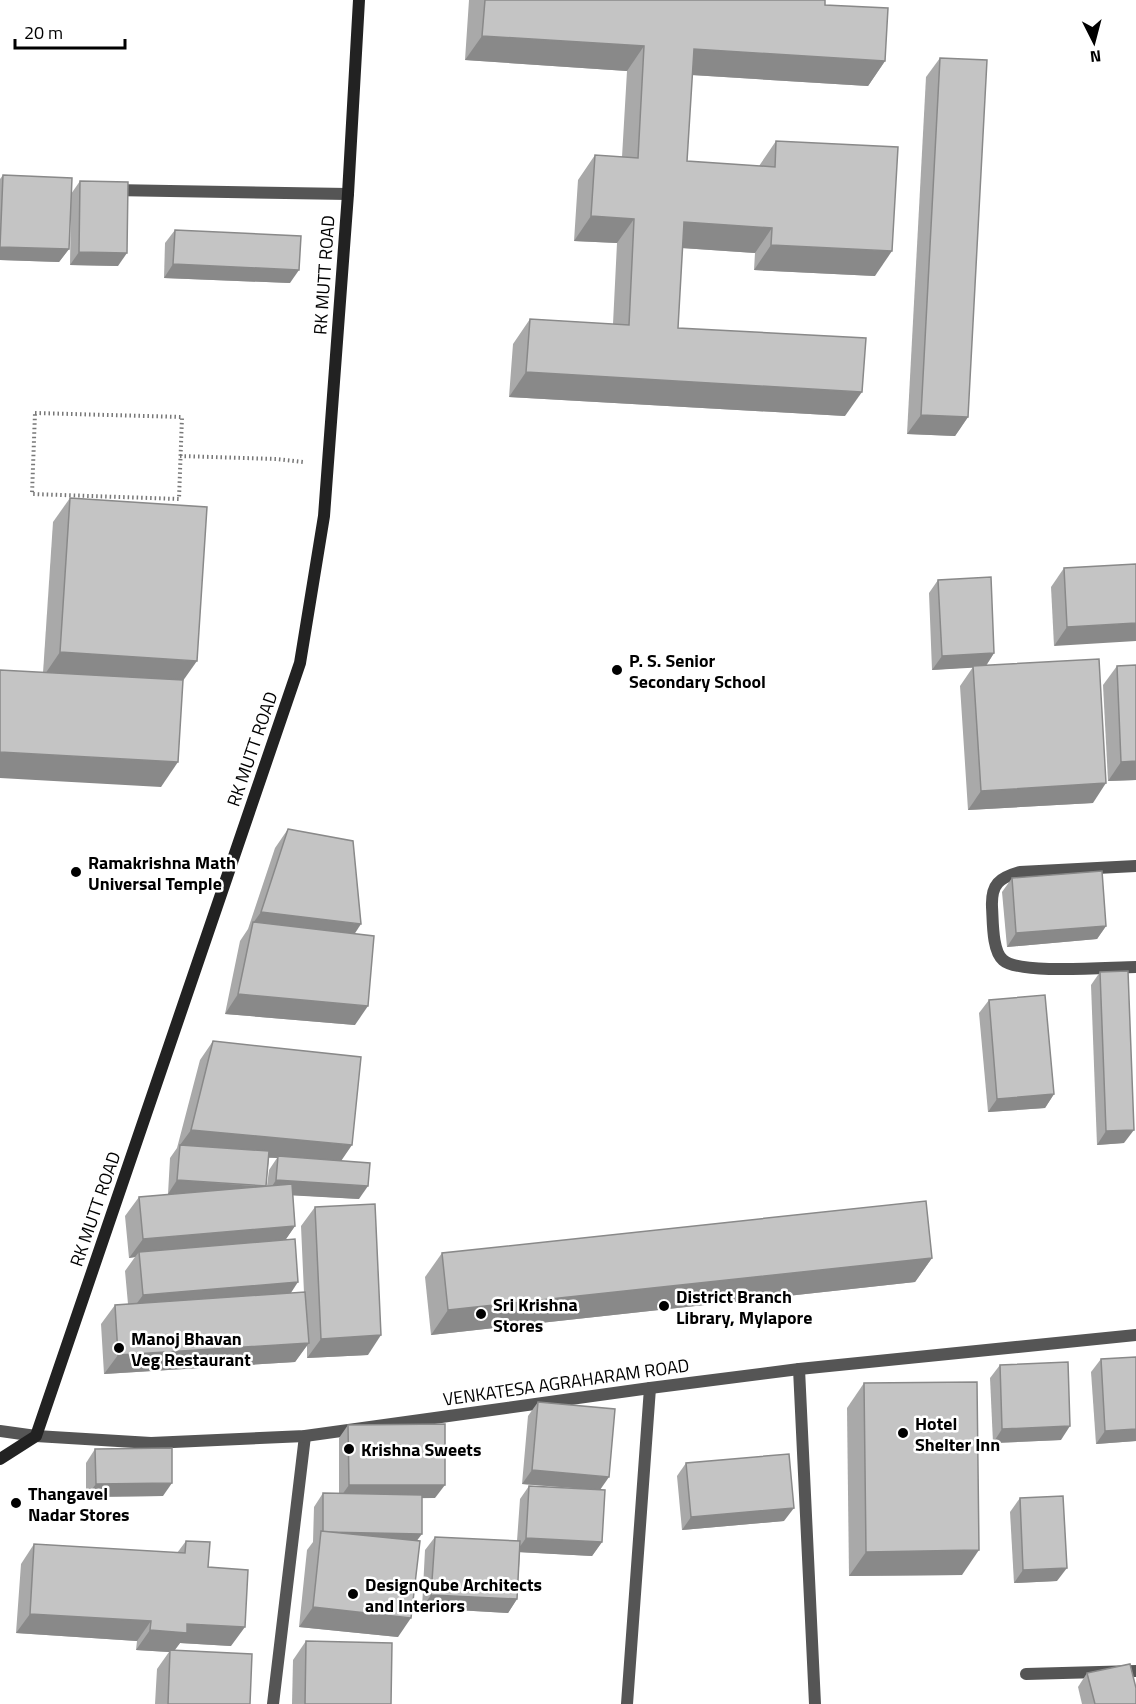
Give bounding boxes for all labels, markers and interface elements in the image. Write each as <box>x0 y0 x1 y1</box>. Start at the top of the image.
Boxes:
scale bar <box>15 12 124 50</box>
north arrow <box>1064 12 1124 72</box>
text: 20 m <box>24 19 63 46</box>
text: N <box>1089 44 1102 69</box>
street label: RK MUTT ROAD <box>306 214 342 336</box>
place label: P. S. Senior Secondary School <box>629 647 766 695</box>
marker: P. S. Senior Secondary School <box>610 663 624 677</box>
street label: RK MUTT ROAD <box>220 688 284 810</box>
place label: Ramakrishna Math Universal Temple <box>88 849 236 897</box>
marker: Ramakrishna Math Universal Temple <box>69 865 83 879</box>
street label: RK MUTT ROAD <box>63 1148 127 1270</box>
place label: District Branch Library, Mylapore <box>676 1283 813 1331</box>
place label: Sri Krishna Stores <box>493 1291 578 1339</box>
marker: District Branch Library, Mylapore <box>657 1299 671 1313</box>
marker: Sri Krishna Stores <box>474 1307 488 1321</box>
place label: Manoj Bhavan Veg Restaurant <box>131 1325 251 1373</box>
marker: Manoj Bhavan Veg Restaurant <box>112 1341 126 1355</box>
street label: VENKATESA AGRAHARAM ROAD <box>441 1351 691 1413</box>
place label: Hotel Shelter Inn <box>915 1410 1000 1458</box>
marker: Hotel Shelter Inn <box>896 1426 910 1440</box>
place label: Krishna Sweets <box>361 1436 481 1463</box>
marker: Krishna Sweets <box>342 1442 356 1456</box>
place label: Thangavel Nadar Stores <box>28 1480 130 1528</box>
marker: Thangavel Nadar Stores <box>9 1496 23 1510</box>
place label: DesignQube Architects and Interiors <box>365 1571 542 1619</box>
marker: DesignQube Architects and Interiors <box>346 1587 360 1601</box>

